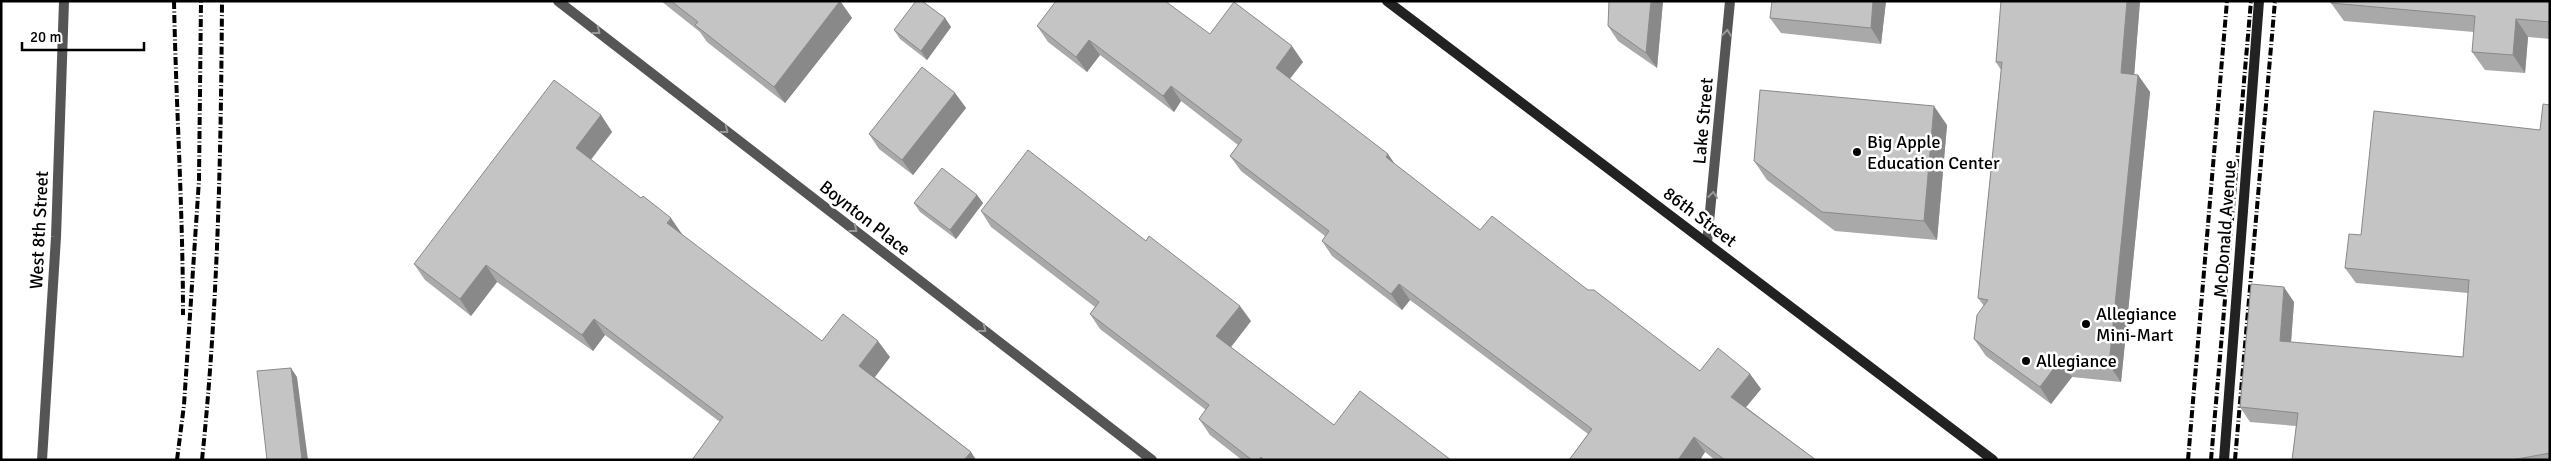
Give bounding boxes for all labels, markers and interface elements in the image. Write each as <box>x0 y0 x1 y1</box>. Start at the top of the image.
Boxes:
scale bar <box>22 20 145 52</box>
one-way arrow <box>591 25 600 34</box>
text: 20 m <box>30 28 61 46</box>
one-way arrow <box>1722 29 1733 37</box>
street label: Lake Street <box>1688 77 1718 165</box>
one-way arrow <box>719 125 728 133</box>
place label: Big Apple Education Center <box>1867 131 2000 174</box>
marker: Big Apple Education Center <box>1851 146 1863 158</box>
street label: McDonald Avenue <box>2209 159 2241 299</box>
street label: West 8th Street <box>25 170 53 290</box>
street label: Boynton Place <box>815 176 915 260</box>
street label: 86th Street <box>1659 182 1741 252</box>
one-way arrow <box>1707 190 1718 198</box>
one-way arrow <box>848 224 857 232</box>
place label: Allegiance Mini-Mart <box>2096 303 2177 346</box>
marker: Allegiance Mini-Mart <box>2080 318 2092 330</box>
one-way arrow <box>977 323 986 332</box>
place label: Allegiance <box>2036 350 2117 372</box>
marker: Allegiance <box>2020 355 2032 367</box>

